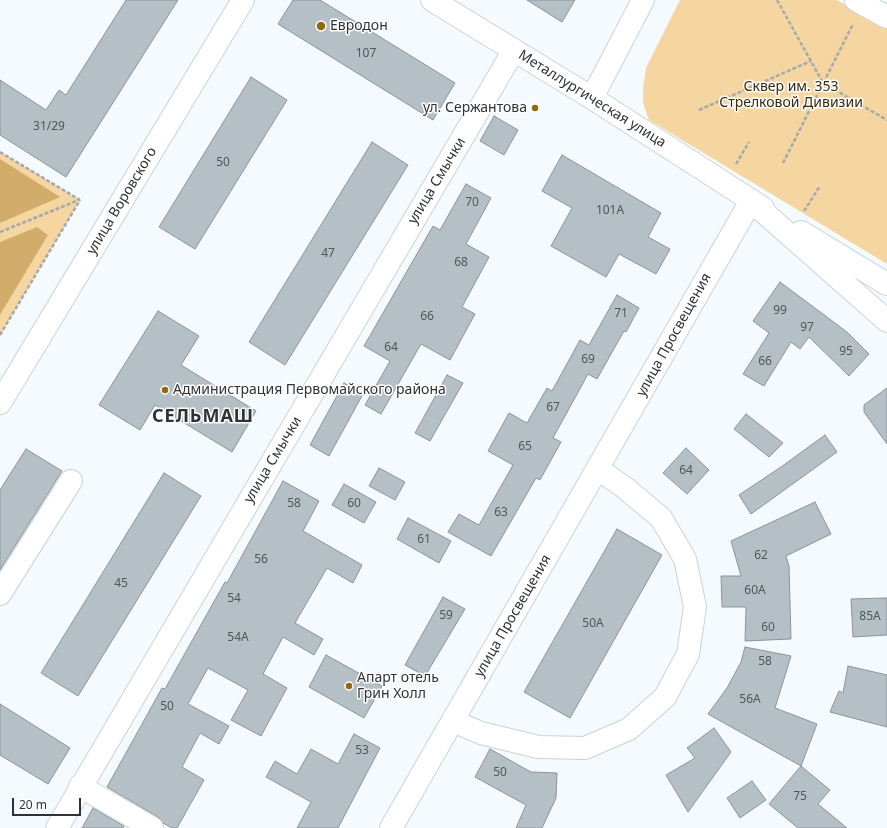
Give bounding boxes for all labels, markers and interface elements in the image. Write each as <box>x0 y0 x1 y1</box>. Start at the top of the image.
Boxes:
place label: Евродон <box>330 18 388 34</box>
marker: Евродон <box>315 20 327 32</box>
house number: 107 <box>356 47 376 61</box>
street label: Металлургическая улица <box>515 47 669 151</box>
park label: Сквер им. 353 Стрелковой Дивизии <box>719 79 863 112</box>
place label: ул. Сержантова <box>423 100 527 116</box>
marker: ул. Сержантова <box>530 103 540 113</box>
house number: 31/29 <box>33 120 65 134</box>
street label: улица Смычки <box>405 135 469 227</box>
street label: улица Воровского <box>83 144 161 258</box>
house number: 50 <box>216 156 230 170</box>
house number: 70 <box>465 196 479 210</box>
house number: 101А <box>596 204 624 218</box>
house number: 47 <box>321 247 335 261</box>
house number: 68 <box>454 256 468 270</box>
street label: улица Просвещения <box>633 270 715 400</box>
house number: 99 <box>773 304 787 318</box>
house number: 71 <box>614 307 628 321</box>
house number: 66 <box>420 310 434 324</box>
house number: 97 <box>800 321 814 335</box>
house number: 64 <box>384 341 398 355</box>
house number: 95 <box>839 345 853 359</box>
house number: 69 <box>581 353 595 367</box>
house number: 66 <box>758 355 772 369</box>
place label: Администрация Первомайского района <box>173 382 446 398</box>
marker: Администрация Первомайского района <box>160 385 170 395</box>
house number: 67 <box>546 401 560 415</box>
district label: СЕЛЬМАШ <box>152 406 254 428</box>
street label: улица Смычки <box>241 414 305 506</box>
house number: 65 <box>518 440 532 454</box>
house number: 64 <box>679 464 693 478</box>
house number: 58 <box>287 497 301 511</box>
house number: 60 <box>347 497 361 511</box>
house number: 63 <box>494 506 508 520</box>
house number: 61 <box>417 533 431 547</box>
house number: 62 <box>754 549 768 563</box>
street label: улица Просвещения <box>471 552 555 680</box>
house number: 56 <box>254 553 268 567</box>
house number: 45 <box>114 577 128 591</box>
house number: 60А <box>744 584 766 598</box>
house number: 54 <box>227 592 241 606</box>
house number: 59 <box>439 609 453 623</box>
house number: 85А <box>859 610 881 624</box>
house number: 50А <box>582 617 604 631</box>
house number: 60 <box>761 621 775 635</box>
house number: 54А <box>227 631 249 645</box>
house number: 58 <box>758 655 772 669</box>
place label: Апарт отель Грин Холл <box>357 670 439 702</box>
marker: Апарт отель Грин Холл <box>344 681 354 691</box>
house number: 56А <box>739 693 761 707</box>
house number: 50 <box>160 700 174 714</box>
house number: 53 <box>355 744 369 758</box>
house number: 50 <box>493 766 507 780</box>
scale bar <box>14 790 83 816</box>
house number: 75 <box>793 790 807 804</box>
text: 20 m <box>19 796 47 813</box>

